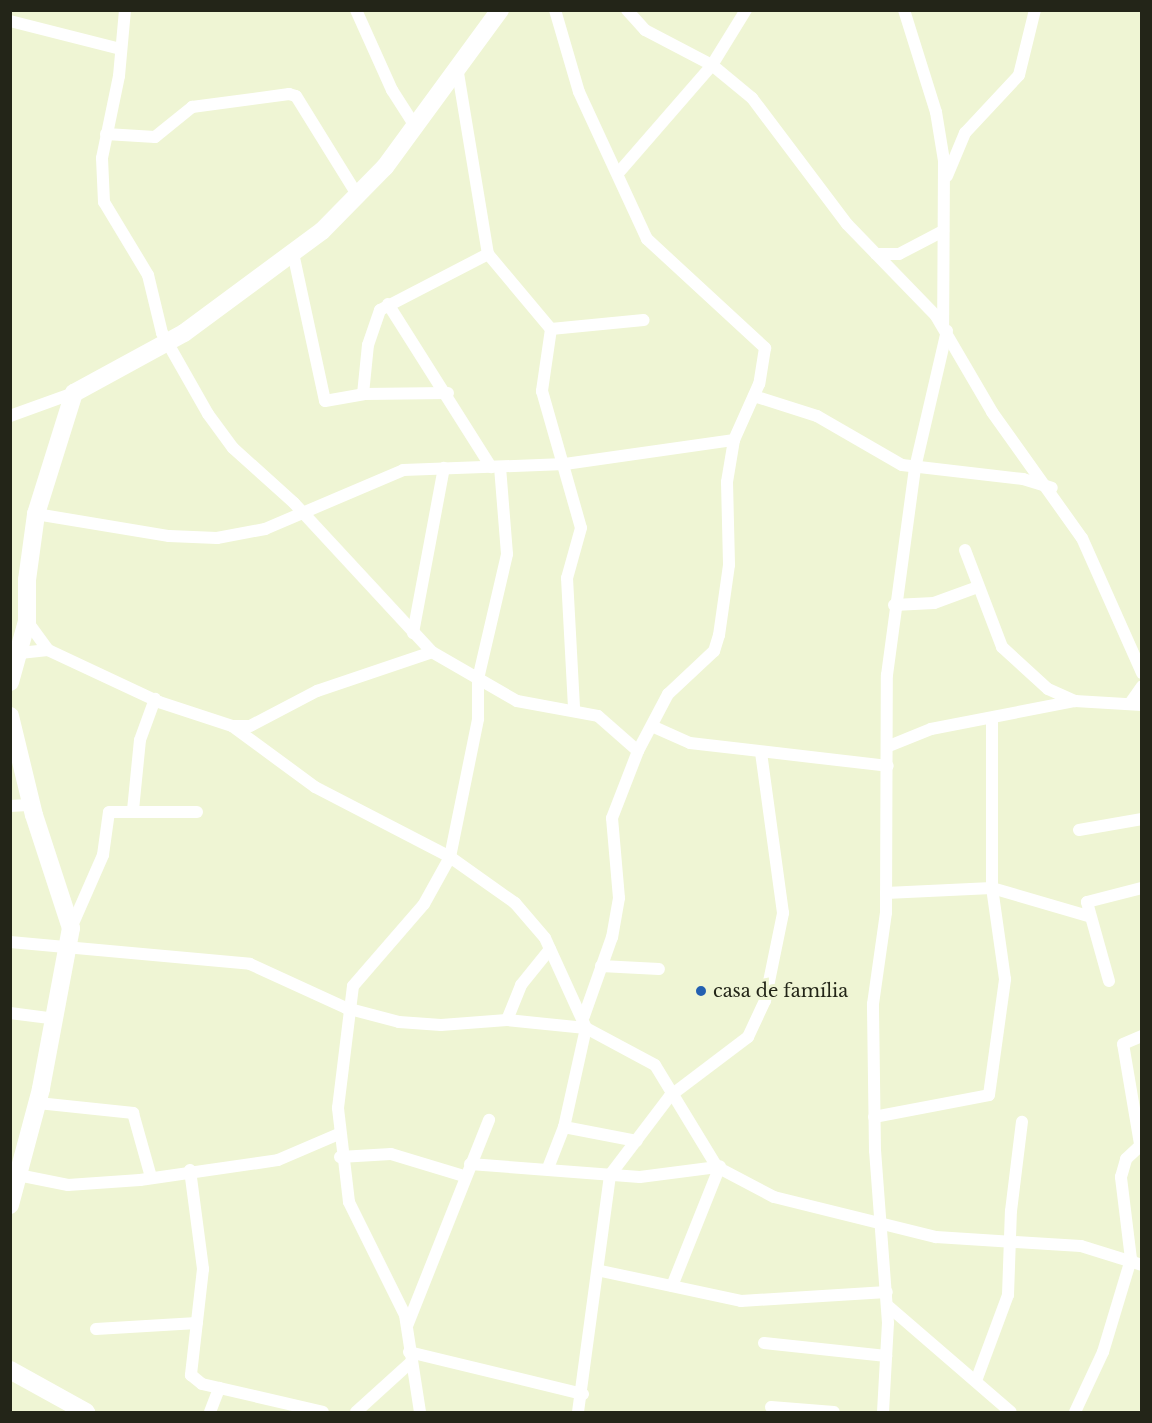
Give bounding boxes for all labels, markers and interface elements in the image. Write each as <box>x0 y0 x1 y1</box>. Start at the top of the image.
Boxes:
place label: casa de família <box>713 980 848 1002</box>
marker: casa de família <box>694 984 708 998</box>

